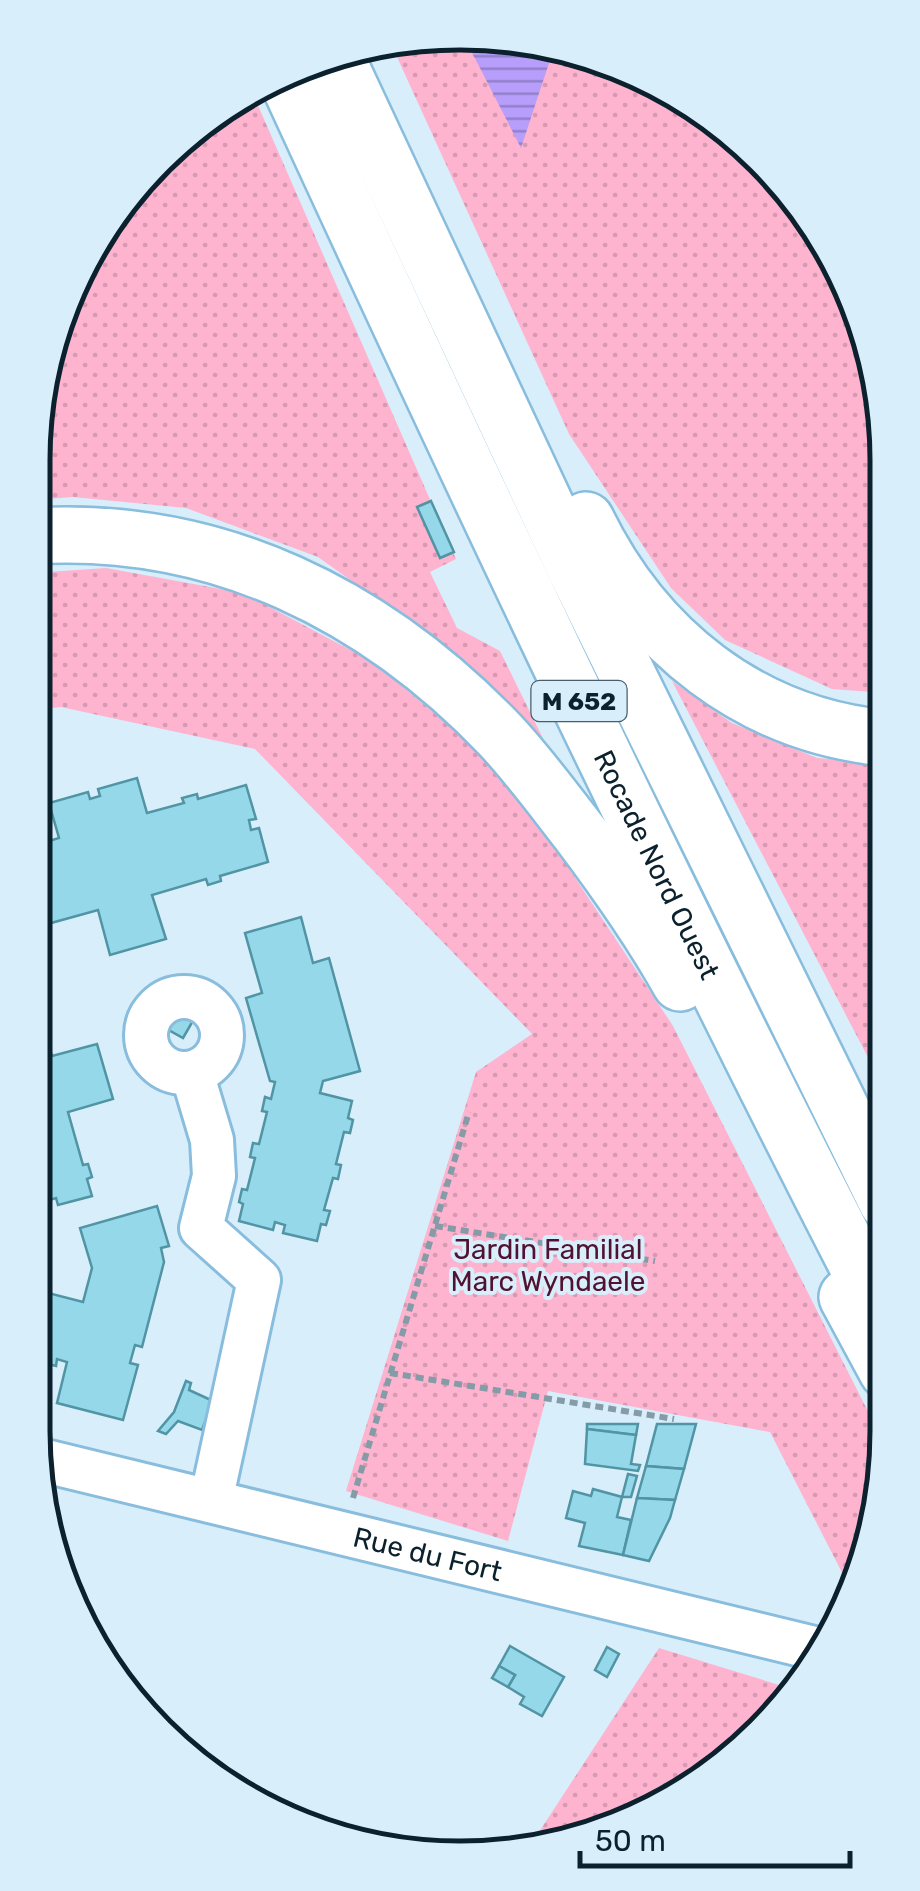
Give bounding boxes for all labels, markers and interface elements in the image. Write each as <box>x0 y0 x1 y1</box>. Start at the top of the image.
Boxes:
road number: M 652 <box>532 681 626 721</box>
street label: Rocade Nord Ouest <box>587 745 726 985</box>
park label: Jardin Familial Marc Wyndaele <box>450 1233 646 1298</box>
street label: Rue du Fort <box>350 1521 505 1589</box>
scale bar <box>580 1806 850 1868</box>
text: 50 m <box>595 1823 666 1859</box>

